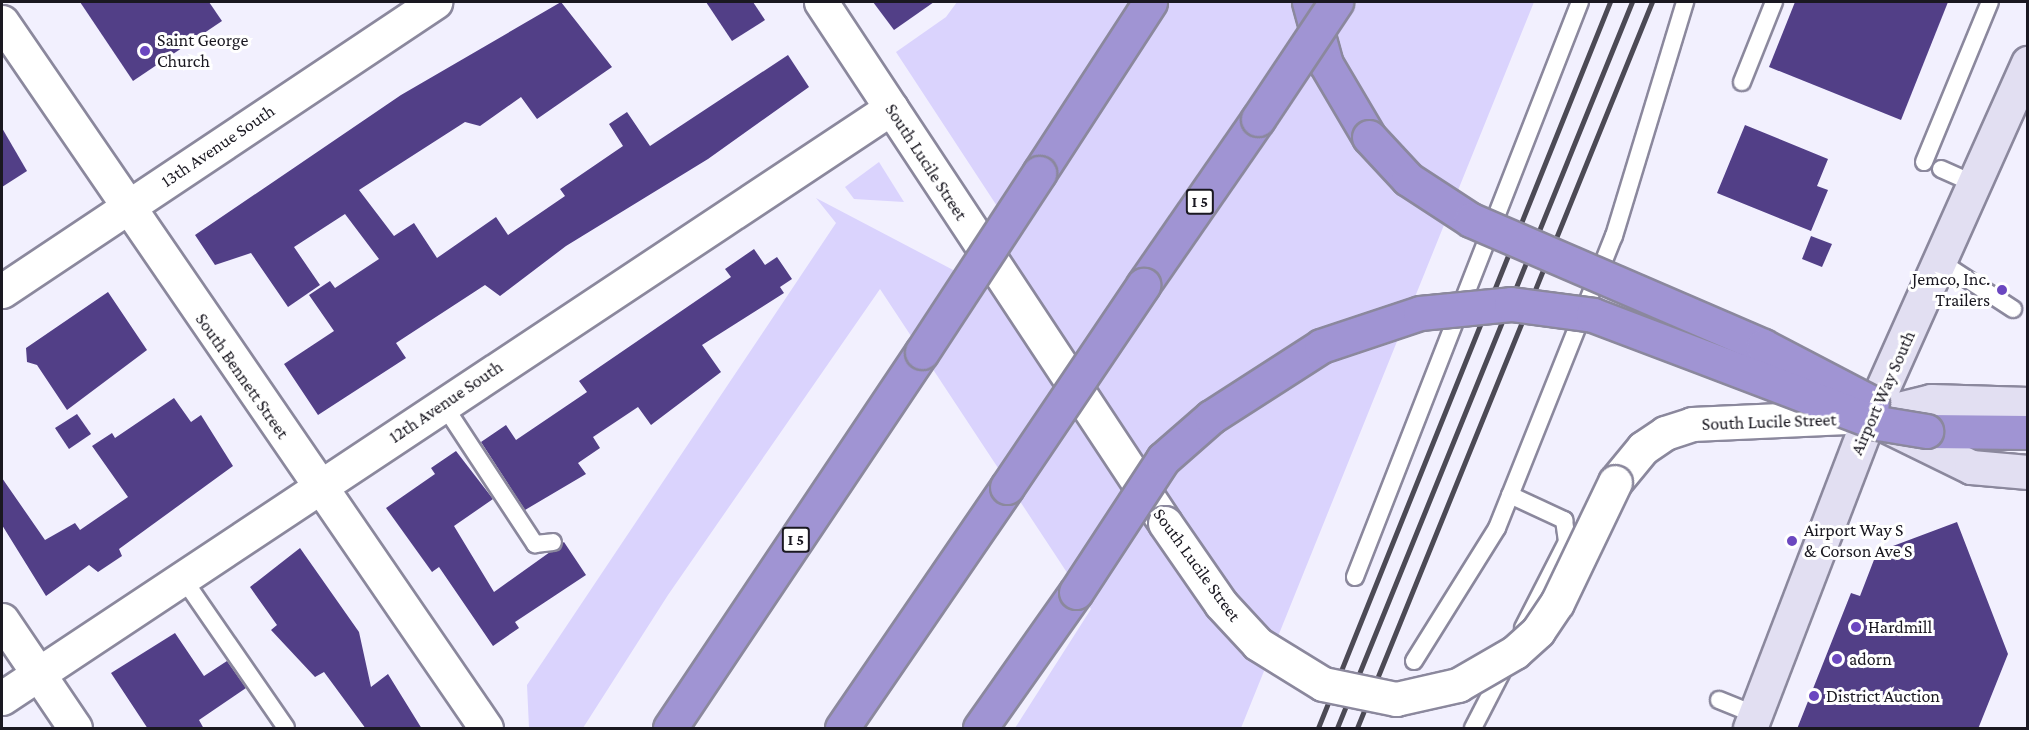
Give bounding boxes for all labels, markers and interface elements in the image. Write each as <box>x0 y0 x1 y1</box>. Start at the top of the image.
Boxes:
place label: Saint George Church <box>157 30 248 72</box>
marker: Saint George Church <box>138 44 152 58</box>
street label: 13th Avenue South <box>157 100 279 192</box>
street label: South Lucile Street <box>880 100 972 224</box>
road number: I 5 <box>1185 189 1215 215</box>
place label: Jemco, Inc. Trailers <box>1912 269 1990 312</box>
marker: Jemco, Inc. Trailers <box>1995 283 2009 297</box>
street label: South Bennett Street <box>191 309 293 443</box>
street label: Airport Way South <box>1846 328 1920 458</box>
street label: 12th Avenue South <box>385 356 507 448</box>
street label: South Lucile Street <box>1701 409 1837 435</box>
street label: South Lucile Street <box>1149 504 1245 626</box>
place label: Airport Way S & Corson Ave S <box>1804 520 1912 562</box>
road number: I 5 <box>781 527 811 553</box>
marker: Airport Way S & Corson Ave S <box>1785 534 1799 548</box>
place label: Hardmill <box>1868 616 1932 638</box>
marker: Hardmill <box>1849 620 1863 634</box>
place label: adorn <box>1849 648 1892 670</box>
marker: adorn <box>1830 652 1844 666</box>
place label: District Auction <box>1826 685 1940 707</box>
marker: District Auction <box>1807 689 1821 703</box>

